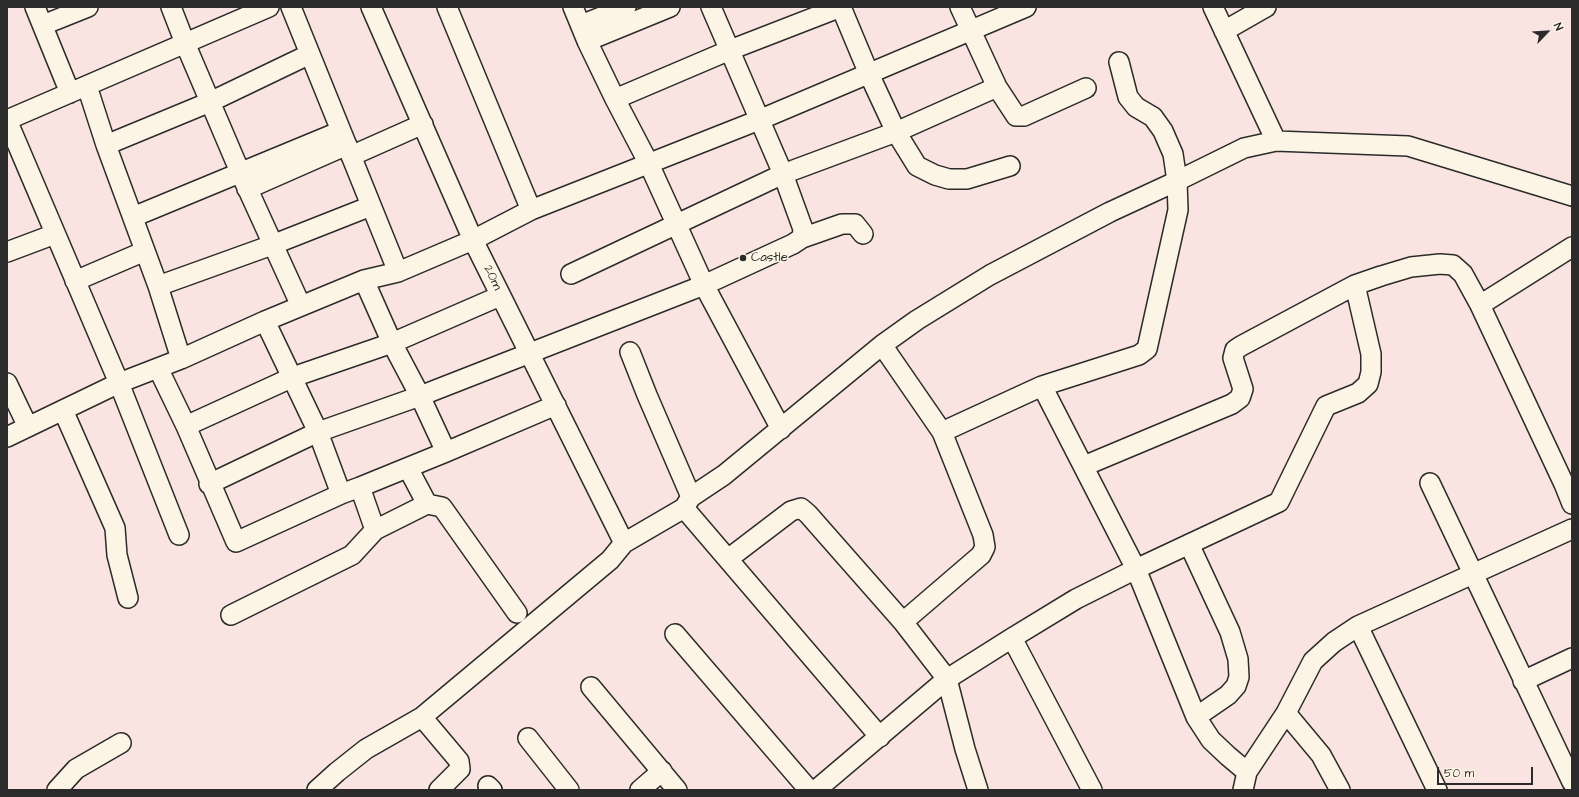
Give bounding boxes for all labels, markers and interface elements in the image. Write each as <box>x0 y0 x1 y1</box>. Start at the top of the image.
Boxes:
north arrow <box>1527 12 1567 52</box>
text: N <box>1550 20 1567 33</box>
place label: Castle <box>751 250 788 266</box>
marker: Castle <box>738 253 748 263</box>
street label: 20m <box>479 263 505 293</box>
scale bar <box>1439 759 1535 785</box>
text: 50 m <box>1444 765 1474 782</box>

